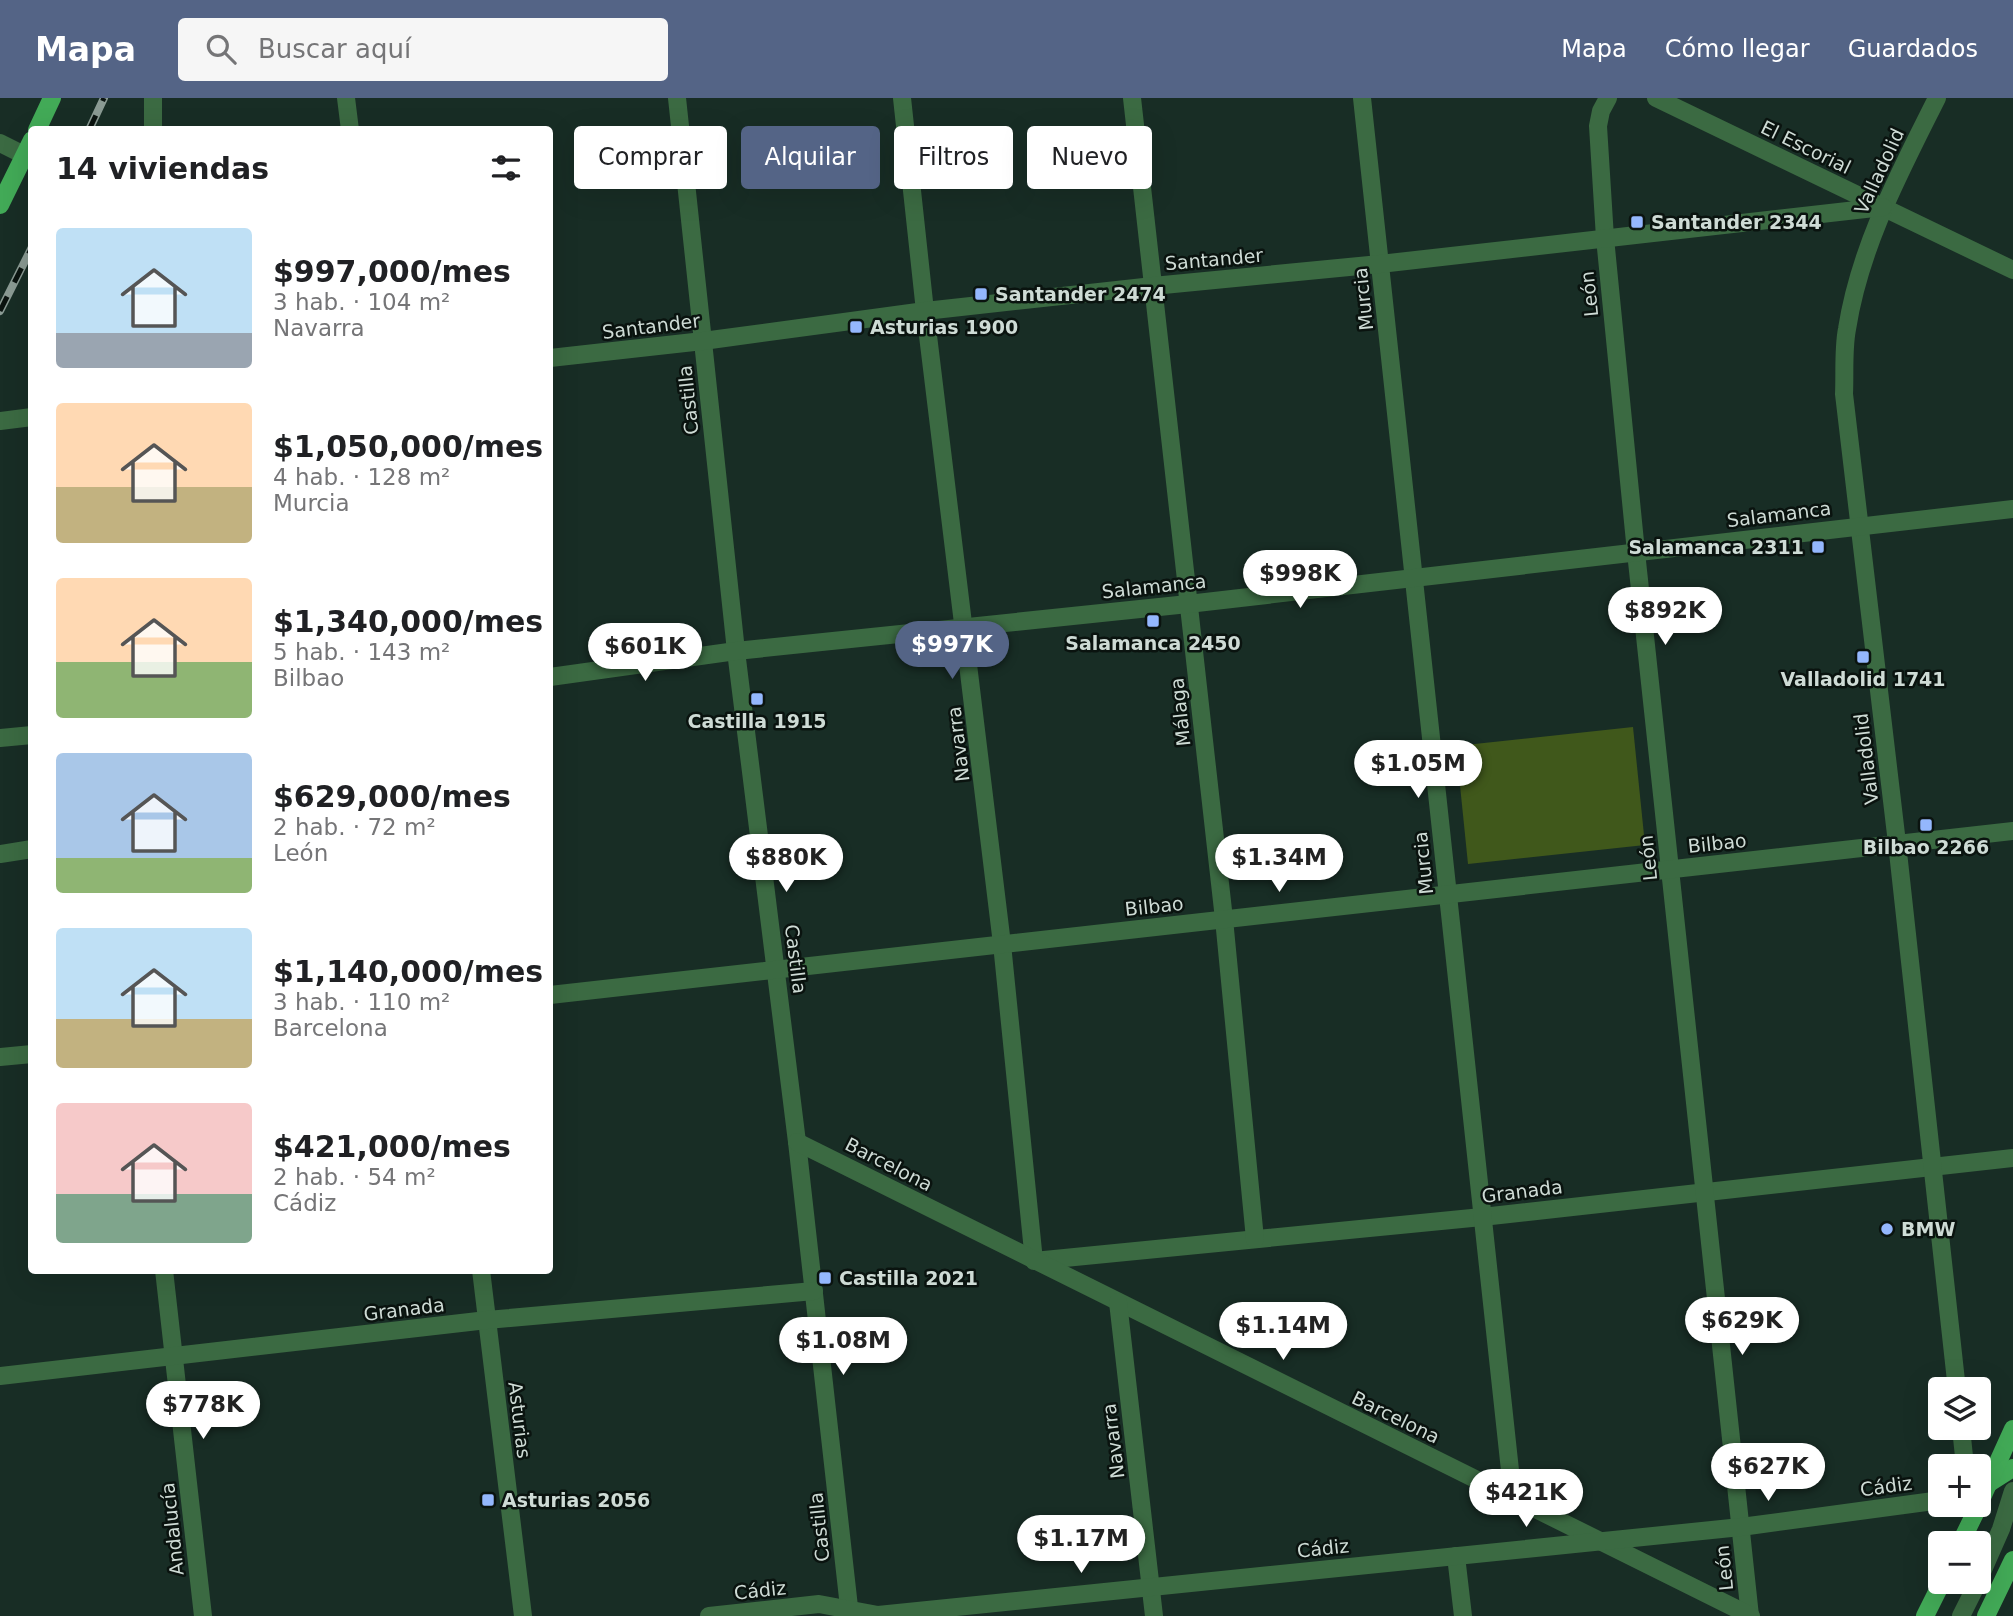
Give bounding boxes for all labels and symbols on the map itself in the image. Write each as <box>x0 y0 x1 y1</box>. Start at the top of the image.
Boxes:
street label: El Escorial <box>1757 116 1855 178</box>
street label: Valladolid <box>1850 125 1908 217</box>
place label: Santander 2344 <box>1651 211 1822 233</box>
marker: Santander 2344 <box>1629 214 1645 230</box>
street label: Santander <box>1164 244 1264 274</box>
street label: Murcia <box>1349 266 1377 332</box>
street label: León <box>1576 270 1602 318</box>
place label: Santander 2474 <box>995 283 1166 305</box>
marker: Santander 2474 <box>973 286 989 302</box>
street label: Santander <box>601 309 701 343</box>
place label: Asturias 1900 <box>870 316 1018 338</box>
marker: Asturias 1900 <box>848 319 864 335</box>
street label: Castilla <box>673 364 703 436</box>
street label: Salamanca <box>1726 497 1832 531</box>
place label: Salamanca 2311 <box>1628 536 1804 558</box>
marker: Salamanca 2311 <box>1810 539 1826 555</box>
pin: $998K <box>1251 550 1349 610</box>
street label: Salamanca <box>1101 570 1207 602</box>
pin: $892K <box>1616 588 1714 647</box>
marker: Salamanca 2450 <box>1145 613 1161 629</box>
pin: $997K <box>903 622 1001 681</box>
pin: $601K <box>596 624 694 683</box>
place label: Salamanca 2450 <box>1065 632 1241 654</box>
marker: Valladolid 1741 <box>1855 649 1871 665</box>
place label: Valladolid 1741 <box>1780 668 1946 690</box>
street label: Málaga <box>1165 677 1195 747</box>
marker: Castilla 1915 <box>749 691 765 707</box>
street label: Navarra <box>942 705 974 783</box>
place label: Castilla 1915 <box>687 710 827 732</box>
street label: Valladolid <box>1849 712 1883 806</box>
pin: $1.05M <box>1361 740 1475 800</box>
marker: Bilbao 2266 <box>1918 817 1934 833</box>
street label: Bilbao <box>1687 829 1747 857</box>
street label: Murcia <box>1409 830 1437 896</box>
pin: $880K <box>737 834 835 894</box>
pin: $1.34M <box>1222 834 1336 894</box>
street label: León <box>1635 834 1661 882</box>
place label: Bilbao 2266 <box>1863 836 1989 858</box>
street label: Bilbao <box>1124 892 1184 920</box>
street label: Castilla <box>781 923 811 995</box>
street label: Barcelona <box>842 1133 936 1195</box>
street label: Granada <box>1480 1175 1564 1207</box>
place label: BMW <box>1901 1218 1955 1240</box>
marker: BMW <box>1879 1221 1895 1237</box>
place label: Castilla 2021 <box>839 1267 978 1289</box>
marker: Castilla 2021 <box>817 1270 833 1286</box>
street label: Granada <box>362 1293 446 1325</box>
pin: $629K <box>1693 1298 1791 1357</box>
pin: $1.14M <box>1226 1302 1340 1362</box>
pin: $1.08M <box>786 1318 900 1377</box>
street label: Asturias <box>504 1380 536 1460</box>
pin: $778K <box>154 1382 252 1441</box>
street label: Barcelona <box>1349 1386 1443 1448</box>
street label: Navarra <box>1097 1402 1129 1480</box>
pin: $627K <box>1719 1444 1817 1503</box>
pin: $421K <box>1477 1470 1575 1529</box>
street label: Cádiz <box>1859 1471 1913 1501</box>
street label: Andalucía <box>156 1481 188 1577</box>
place label: Asturias 2056 <box>502 1489 650 1511</box>
street label: Castilla <box>804 1491 834 1563</box>
marker: Asturias 2056 <box>480 1492 496 1508</box>
pin: $1.17M <box>1024 1516 1138 1575</box>
street label: Cádiz <box>1296 1534 1350 1562</box>
street label: León <box>1711 1544 1737 1592</box>
street label: Cádiz <box>733 1576 787 1604</box>

